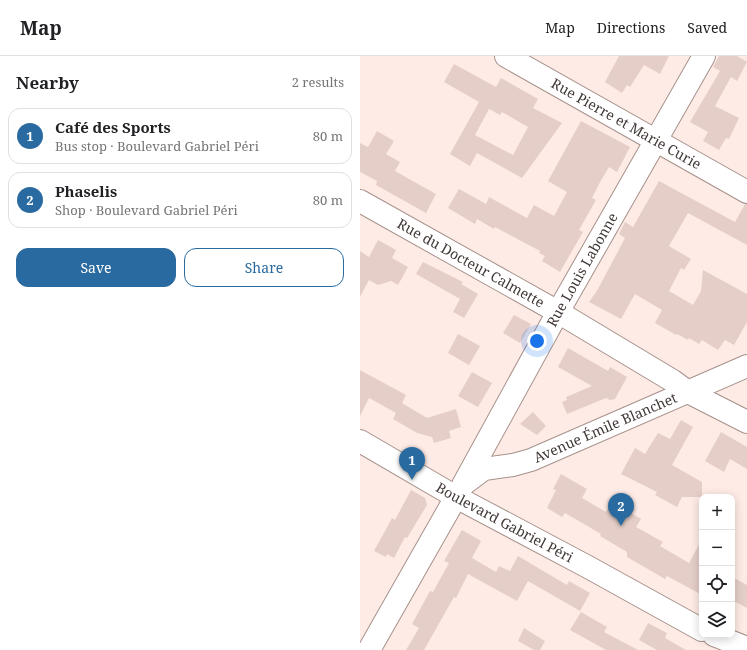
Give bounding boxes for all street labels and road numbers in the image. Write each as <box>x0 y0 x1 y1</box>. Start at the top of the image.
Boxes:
street label: Rue Pierre et Marie Curie <box>548 73 705 173</box>
street label: Rue Louis Labonne <box>542 209 622 330</box>
street label: Rue du Docteur Calmette <box>394 214 548 312</box>
street label: Avenue Émile Blanchet <box>531 388 680 467</box>
street label: Boulevard Gabriel Péri <box>433 477 577 567</box>

